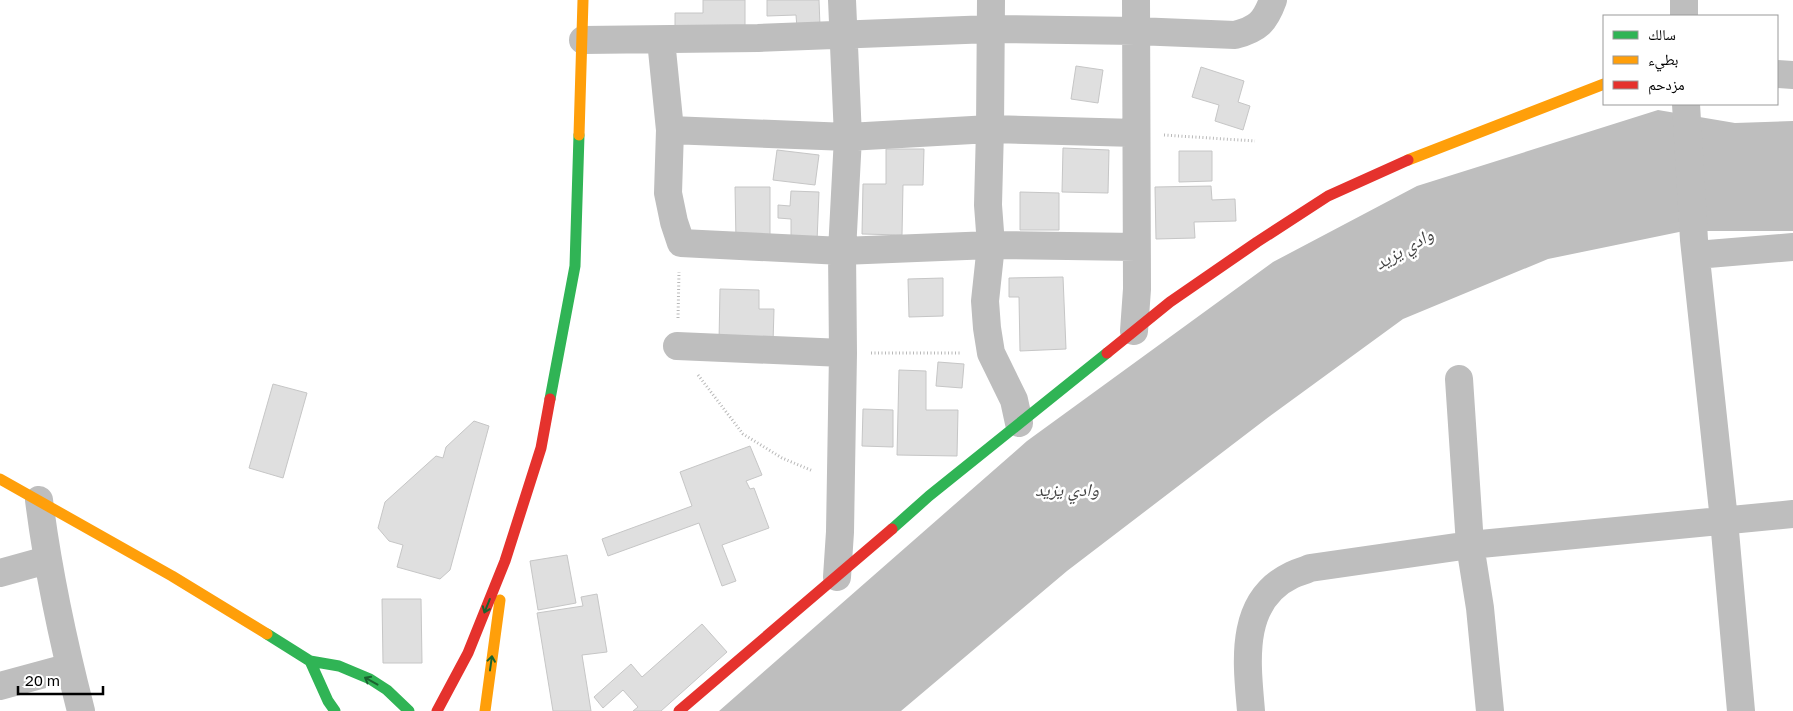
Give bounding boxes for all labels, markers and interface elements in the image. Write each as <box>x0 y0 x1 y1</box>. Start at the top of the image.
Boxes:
legend <box>1603 15 1778 105</box>
text: سالك <box>1648 25 1676 43</box>
text: بطيء <box>1648 50 1678 72</box>
text: مزدحم <box>1648 75 1685 95</box>
water label: وادي يزيد <box>1370 222 1439 278</box>
water label: وادي يزيد <box>1035 478 1100 505</box>
one-way arrow <box>481 599 490 614</box>
one-way arrow <box>487 655 497 671</box>
scale bar <box>18 664 102 696</box>
text: 20 m <box>25 671 60 689</box>
one-way arrow <box>364 676 379 685</box>

